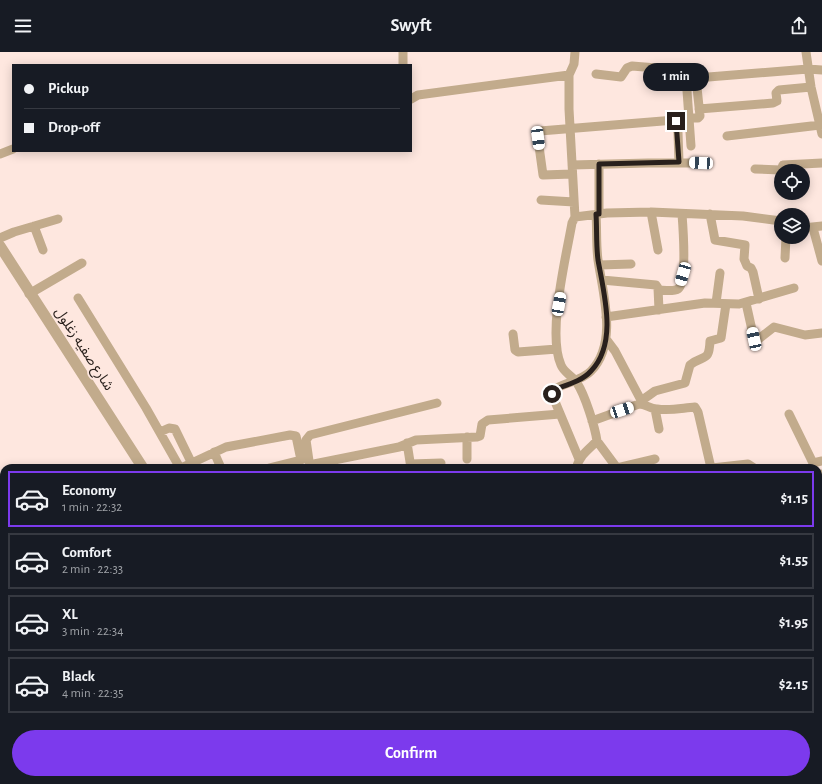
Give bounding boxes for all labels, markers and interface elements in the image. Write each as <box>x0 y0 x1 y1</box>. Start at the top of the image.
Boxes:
icon: menu <box>12 15 34 37</box>
icon: share <box>788 15 810 37</box>
text: Swyft <box>390 17 432 35</box>
callout: 1 min <box>643 63 709 91</box>
text: 1 min <box>662 70 690 83</box>
text: Pickup <box>48 81 89 96</box>
route end <box>667 112 685 130</box>
text: Drop-off <box>48 120 100 135</box>
car <box>531 125 545 151</box>
car <box>689 156 713 170</box>
map controls <box>774 164 810 244</box>
button: locate <box>774 164 810 200</box>
button: layers <box>774 208 810 244</box>
car <box>674 261 692 287</box>
car <box>551 291 567 317</box>
street label: شارع صفيه زغلول <box>50 305 116 395</box>
car <box>746 326 762 352</box>
route start <box>543 385 561 403</box>
car <box>609 401 635 419</box>
icon: car <box>14 481 50 517</box>
text: Economy <box>62 483 116 498</box>
text: $1.15 <box>781 491 808 506</box>
text: 1 min · 22:32 <box>62 501 122 514</box>
icon: car <box>14 543 50 579</box>
text: Comfort <box>62 545 111 560</box>
text: $1.55 <box>779 553 808 568</box>
text: 2 min · 22:33 <box>62 563 123 576</box>
icon: car <box>14 605 50 641</box>
text: XL <box>62 607 78 622</box>
text: $1.95 <box>779 615 808 630</box>
text: 3 min · 22:34 <box>62 625 123 638</box>
icon: car <box>14 667 50 703</box>
text: Black <box>62 669 95 684</box>
text: $2.15 <box>779 677 808 692</box>
text: 4 min · 22:35 <box>62 687 124 700</box>
button: Confirm <box>12 730 810 776</box>

